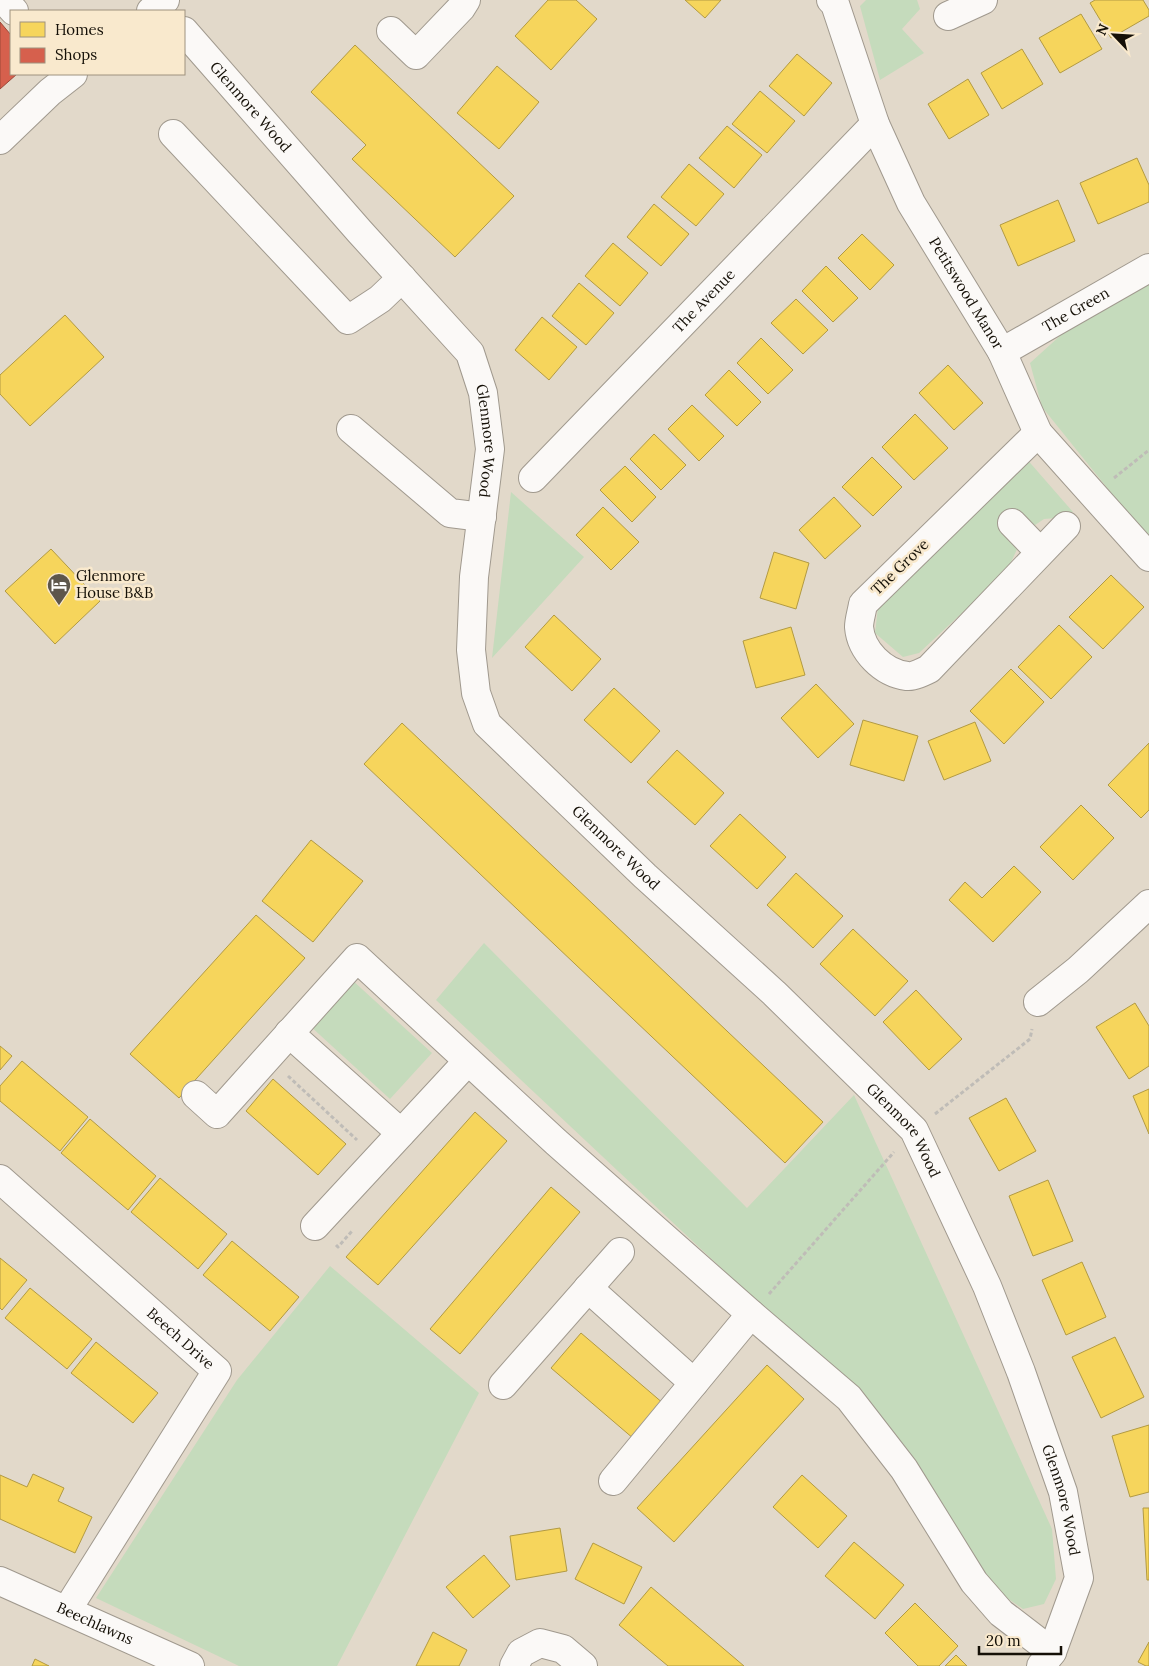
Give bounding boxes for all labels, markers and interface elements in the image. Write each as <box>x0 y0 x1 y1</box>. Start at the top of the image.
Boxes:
legend <box>10 10 185 75</box>
north arrow <box>1089 10 1139 60</box>
text: Homes <box>55 20 104 39</box>
text: N <box>1092 21 1113 38</box>
text: Shops <box>55 45 97 64</box>
street label: Glenmore Wood <box>206 57 296 156</box>
street label: Petitswood Manor <box>925 234 1008 353</box>
street label: The Avenue <box>668 265 739 337</box>
street label: The Green <box>1039 283 1112 336</box>
street label: Glenmore Wood <box>472 381 500 499</box>
street label: The Grove <box>867 535 932 599</box>
place label: Glenmore House B&B <box>76 566 153 602</box>
hotel icon: Glenmore House B&B <box>46 572 72 606</box>
street label: Glenmore Wood <box>568 801 664 894</box>
street label: Glenmore Wood <box>863 1079 945 1180</box>
street label: Beech Drive <box>143 1303 219 1373</box>
street label: Glenmore Wood <box>1038 1442 1085 1557</box>
street label: Beechlawns <box>54 1598 137 1648</box>
scale bar <box>979 1624 1062 1656</box>
text: 20 m <box>986 1631 1021 1650</box>

